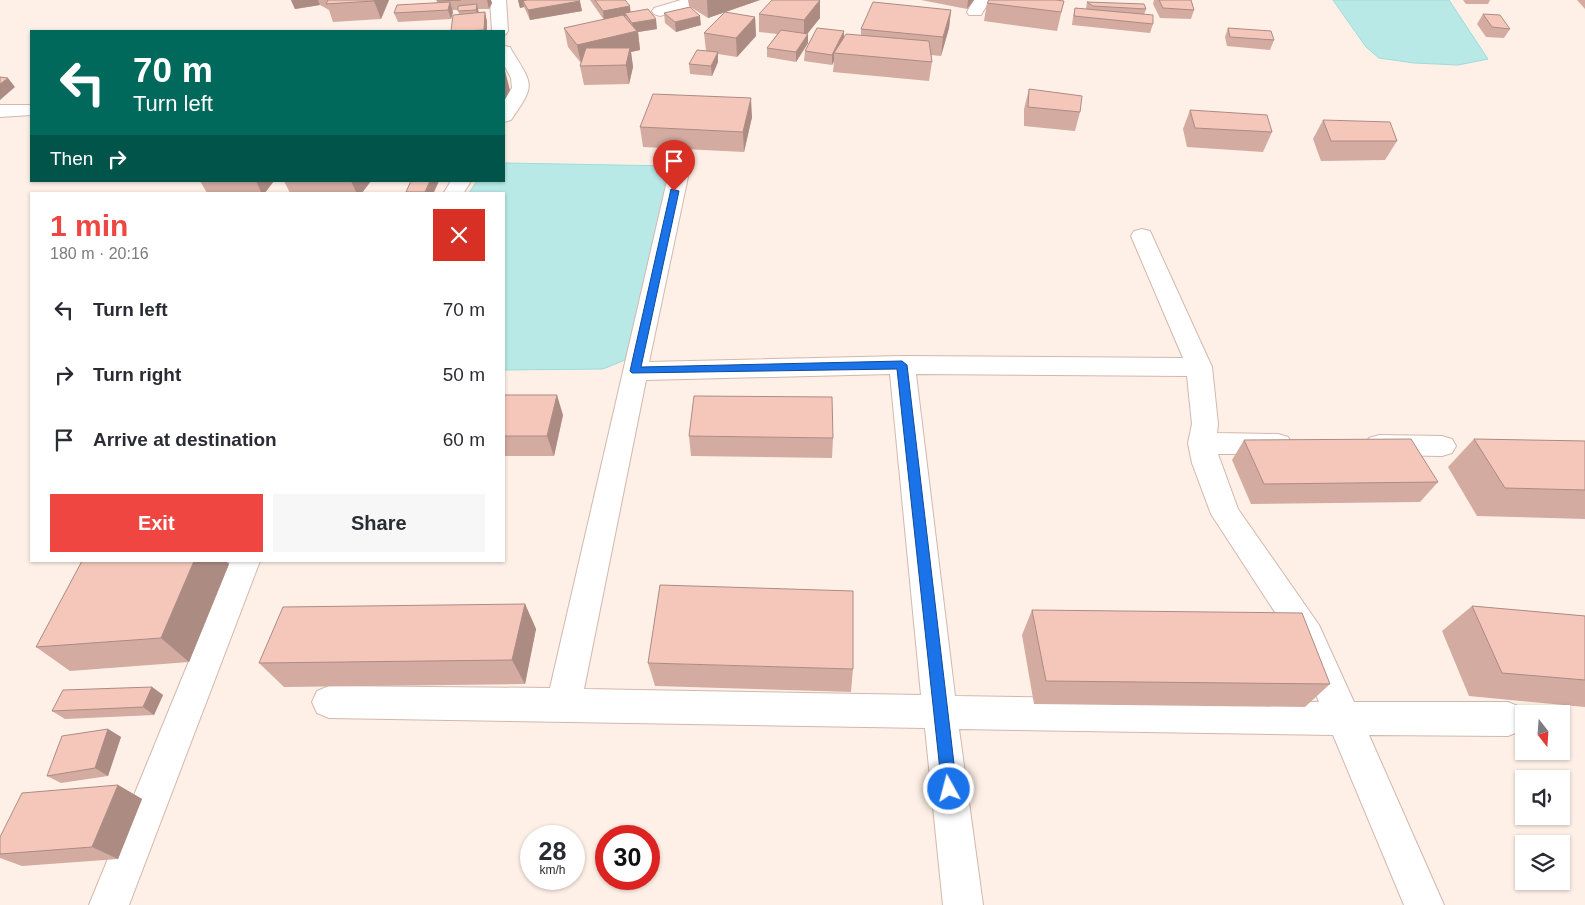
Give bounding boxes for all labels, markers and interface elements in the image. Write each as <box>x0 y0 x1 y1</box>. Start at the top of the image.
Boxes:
icon: left <box>50 50 115 115</box>
text: 70 m <box>133 50 213 89</box>
text: Turn left <box>133 91 213 116</box>
pin <box>653 140 695 191</box>
icon: right <box>103 145 131 173</box>
icon: arrive <box>660 147 688 175</box>
text: Then <box>50 148 93 169</box>
text: 1 min <box>50 209 128 242</box>
button: close <box>433 209 485 261</box>
text: 180 m · 20:16 <box>50 245 149 262</box>
icon: left <box>50 296 78 324</box>
text: Turn left <box>93 299 168 320</box>
text: 70 m <box>443 299 485 320</box>
icon: right <box>50 361 78 389</box>
text: Turn right <box>93 364 181 385</box>
text: 50 m <box>443 364 485 385</box>
icon: arrive <box>50 426 78 454</box>
text: Arrive at destination <box>93 429 277 450</box>
text: 60 m <box>443 429 485 450</box>
button: Exit <box>50 494 263 552</box>
button: Share <box>273 494 485 552</box>
north arrow <box>1515 705 1570 760</box>
map controls <box>1515 705 1570 890</box>
position arrow <box>922 762 974 814</box>
button: sound <box>1515 770 1570 825</box>
speed limit sign: 30 <box>595 825 660 890</box>
button: layers <box>1515 835 1570 890</box>
text: 28 <box>539 837 566 865</box>
text: km/h <box>539 863 566 877</box>

